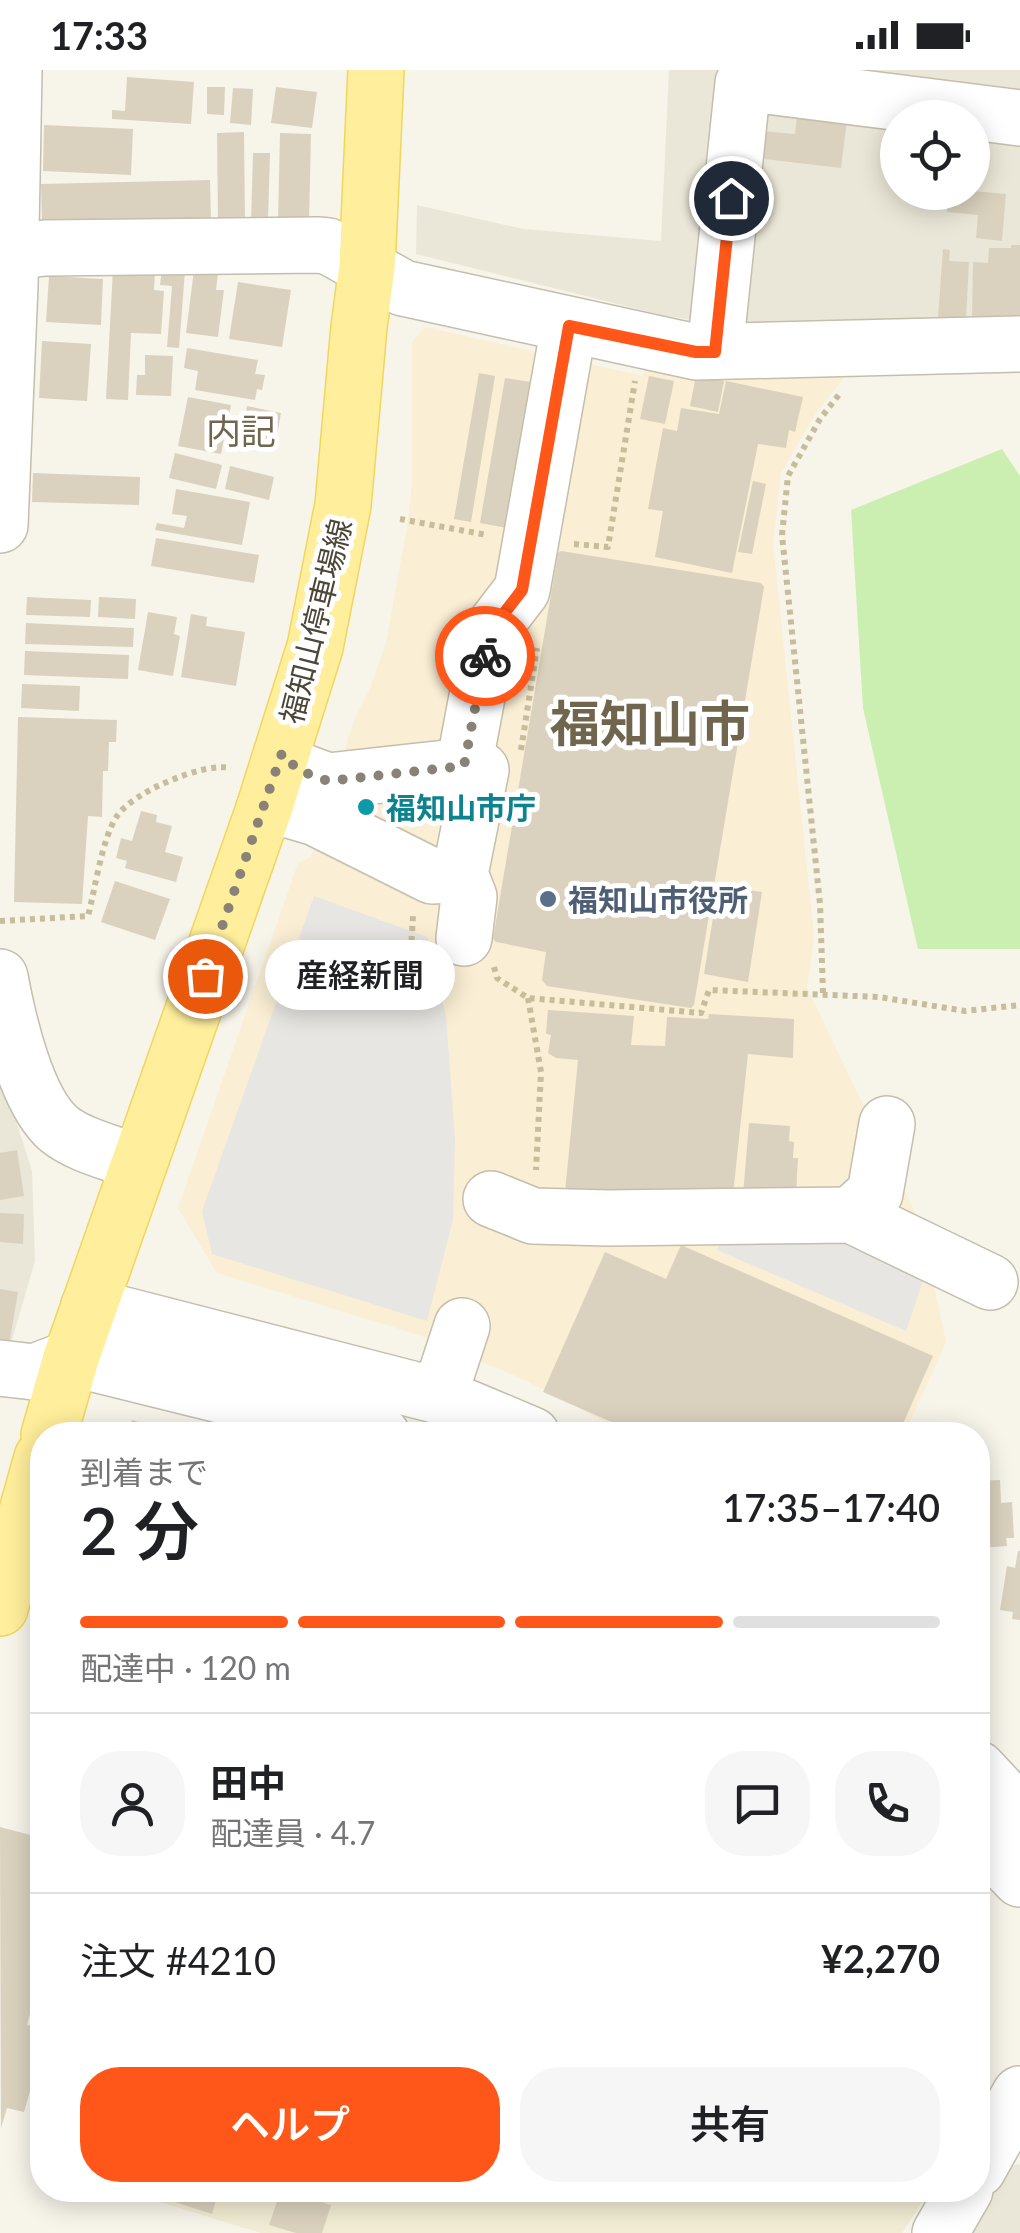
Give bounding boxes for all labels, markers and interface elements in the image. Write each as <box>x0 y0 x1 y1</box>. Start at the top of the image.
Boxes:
text: 17:33 <box>50 12 148 58</box>
map controls <box>880 100 990 210</box>
button: locate <box>880 100 990 210</box>
pin <box>689 156 774 241</box>
icon: home <box>704 171 759 226</box>
district label: 内記 <box>206 409 276 451</box>
street label: 福知山停車場線 <box>272 515 358 727</box>
courier <box>435 606 535 706</box>
icon: bike <box>458 629 513 684</box>
district label: 福知山市 <box>550 693 750 753</box>
place label: 福知山市庁 <box>386 789 536 825</box>
marker: 福知山市庁 <box>355 796 377 818</box>
place label: 福知山市役所 <box>568 881 748 917</box>
marker: 福知山市役所 <box>537 888 559 910</box>
pin <box>163 934 248 1019</box>
callout: 産経新聞 <box>265 941 455 1011</box>
icon: bag <box>178 949 233 1004</box>
text: 産経新聞 <box>296 955 424 994</box>
text: 到着まで <box>80 1452 208 1491</box>
text: 17:35–17:40 <box>722 1484 940 1530</box>
text: 2 分 <box>80 1491 199 1569</box>
text: 配達中 · 120 m <box>80 1648 291 1687</box>
button: person <box>80 1751 185 1856</box>
button: chat <box>705 1751 810 1856</box>
button: phone <box>835 1751 940 1856</box>
text: 田中 <box>210 1759 286 1805</box>
text: 配達員 · 4.7 <box>210 1813 375 1852</box>
text: ¥2,270 <box>821 1935 940 1981</box>
text: 注文 #4210 <box>80 1937 276 1983</box>
button: ヘルプ <box>80 2067 500 2182</box>
button: 共有 <box>520 2067 940 2182</box>

